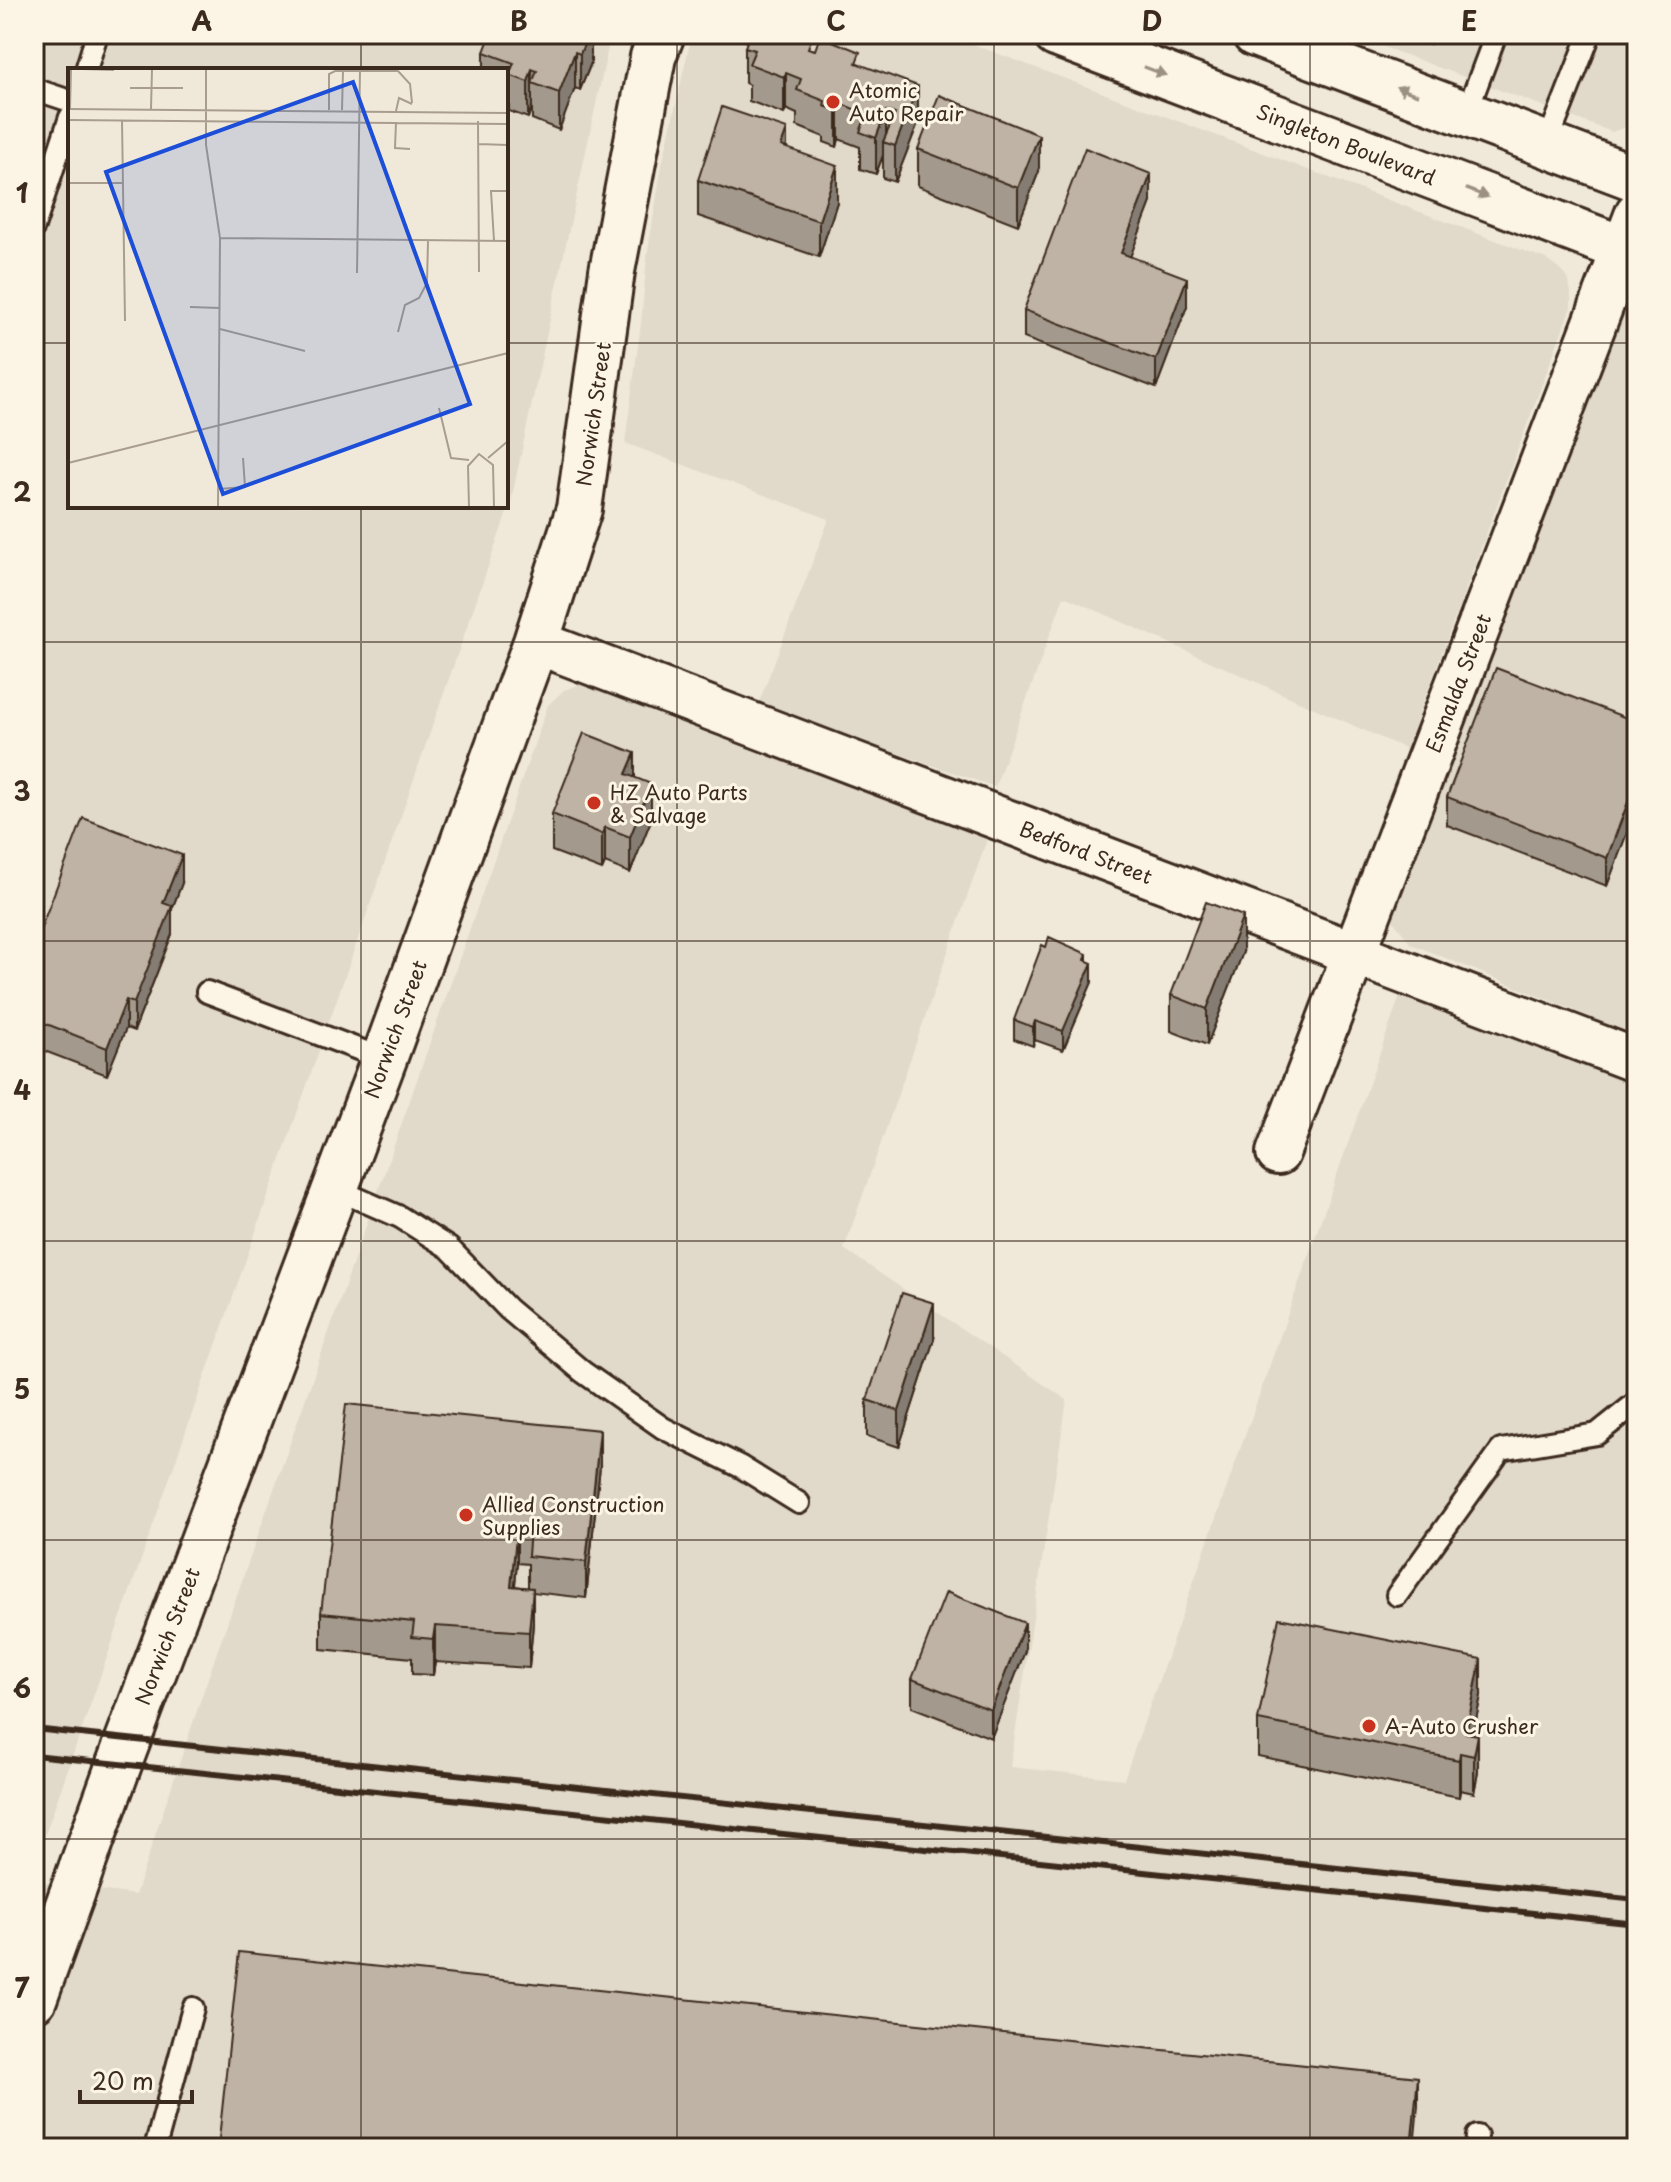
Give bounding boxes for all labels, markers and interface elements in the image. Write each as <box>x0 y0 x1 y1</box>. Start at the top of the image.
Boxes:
text: A <box>192 1 212 40</box>
text: B <box>510 1 528 40</box>
text: C <box>826 1 846 40</box>
text: D <box>1142 1 1162 40</box>
text: E <box>1461 1 1477 40</box>
one-way arrow <box>1143 66 1167 78</box>
inset map <box>68 68 508 508</box>
place label: Atomic Auto Repair <box>849 75 964 128</box>
one-way arrow <box>1395 85 1419 97</box>
marker: Atomic Auto Repair <box>824 93 842 111</box>
street label: Singleton Boulevard <box>1252 96 1440 192</box>
text: 1 <box>16 173 28 212</box>
one-way arrow <box>1465 187 1489 200</box>
street label: Norwich Street <box>568 340 618 488</box>
text: 2 <box>13 472 31 511</box>
street label: Esmalda Street <box>1418 609 1498 757</box>
text: 3 <box>13 771 31 810</box>
place label: HZ Auto Parts & Salvage <box>610 777 747 830</box>
marker: HZ Auto Parts & Salvage <box>585 794 603 812</box>
street label: Bedford Street <box>1015 813 1157 891</box>
street label: Norwich Street <box>356 956 434 1102</box>
text: 4 <box>13 1070 31 1109</box>
text: 5 <box>14 1369 30 1408</box>
place label: Allied Construction Supplies <box>482 1489 665 1542</box>
marker: Allied Construction Supplies <box>457 1506 475 1524</box>
street label: Norwich Street <box>127 1563 207 1709</box>
text: 6 <box>13 1668 31 1707</box>
place label: A-Auto Crusher <box>1385 1711 1539 1741</box>
marker: A-Auto Crusher <box>1360 1717 1378 1735</box>
text: 7 <box>15 1968 30 2007</box>
scale bar <box>80 2054 192 2104</box>
text: 20 m <box>92 2062 154 2098</box>

